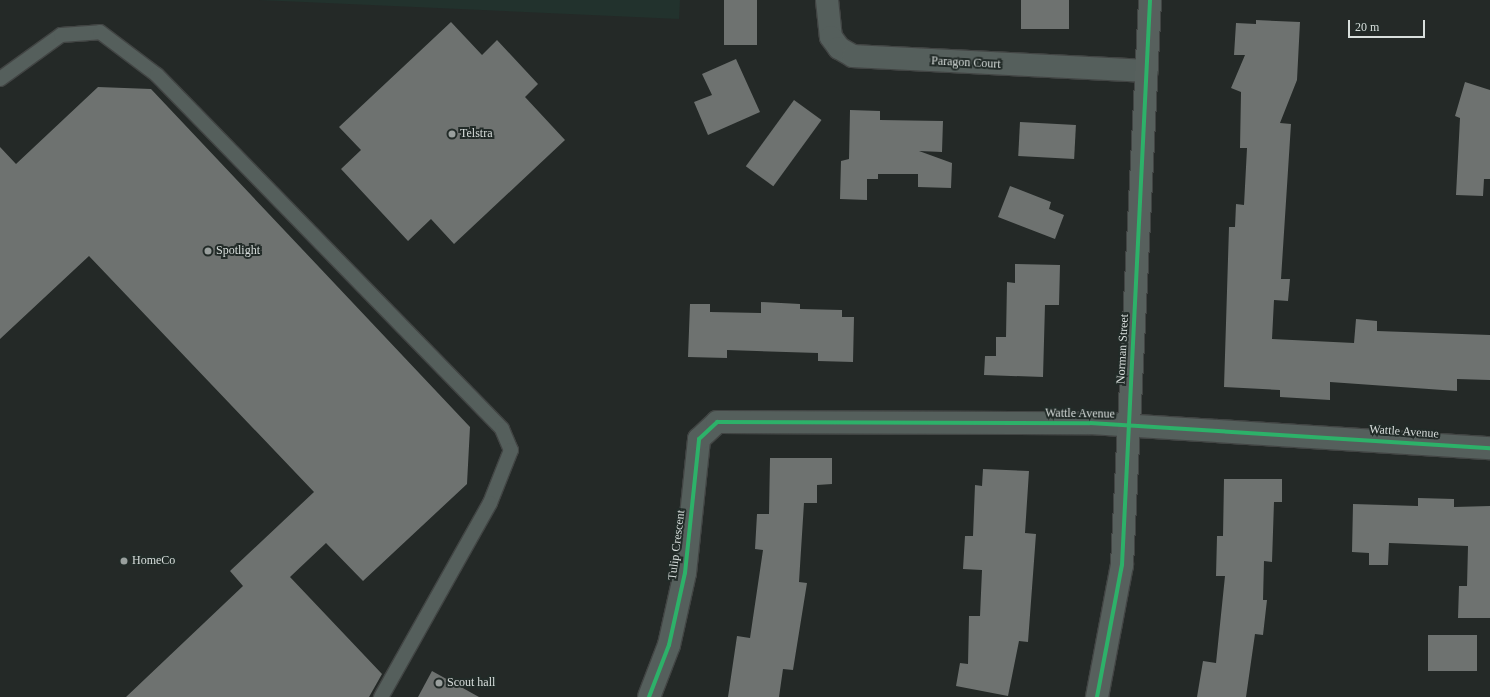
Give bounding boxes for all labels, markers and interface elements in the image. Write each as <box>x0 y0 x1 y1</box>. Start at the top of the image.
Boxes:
scale bar <box>1350 12 1427 38</box>
text: 20 m <box>1355 20 1379 34</box>
street label: Paragon Court <box>931 54 1001 72</box>
place label: Telstra <box>460 127 492 141</box>
marker: Telstra <box>447 129 457 139</box>
place label: Spotlight <box>216 244 260 258</box>
marker: Spotlight <box>203 246 213 256</box>
street label: Norman Street <box>1114 314 1132 384</box>
street label: Wattle Avenue <box>1045 406 1115 422</box>
street label: Wattle Avenue <box>1368 422 1440 442</box>
street label: Tulip Crescent <box>666 509 688 581</box>
place label: HomeCo <box>132 554 175 568</box>
marker: HomeCo <box>119 556 129 566</box>
place label: Scout hall <box>447 676 495 690</box>
marker: Scout hall <box>434 678 444 688</box>

